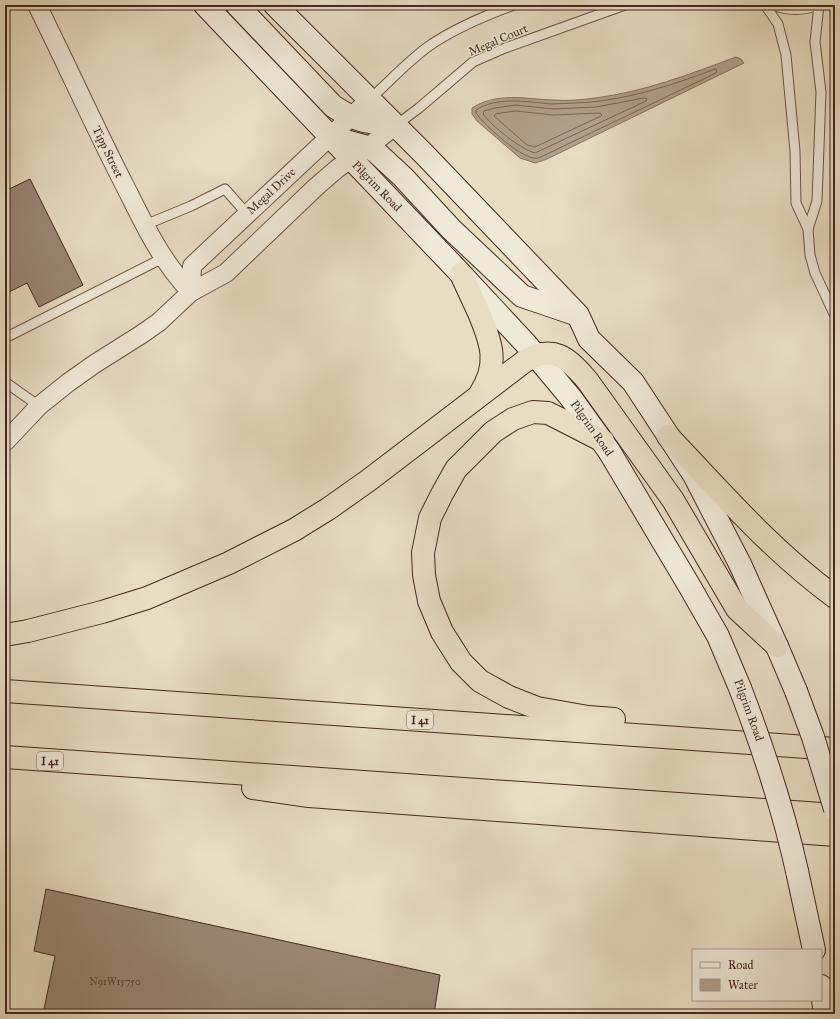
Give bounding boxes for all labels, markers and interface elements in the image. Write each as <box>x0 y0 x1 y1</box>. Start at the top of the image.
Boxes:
street label: Megal Court <box>466 21 531 60</box>
street label: Tipp Street <box>89 124 127 181</box>
street label: Pilgrim Road <box>349 158 405 215</box>
street label: Megal Drive <box>244 165 299 218</box>
street label: Pilgrim Road <box>567 397 616 459</box>
street label: Pilgrim Road <box>730 677 767 743</box>
road number: I 41 <box>407 711 433 729</box>
road number: I 41 <box>37 752 63 770</box>
legend <box>692 949 822 1001</box>
text: Road <box>728 958 754 972</box>
house number: N91W15750 <box>89 976 141 988</box>
text: Water <box>728 978 758 992</box>

